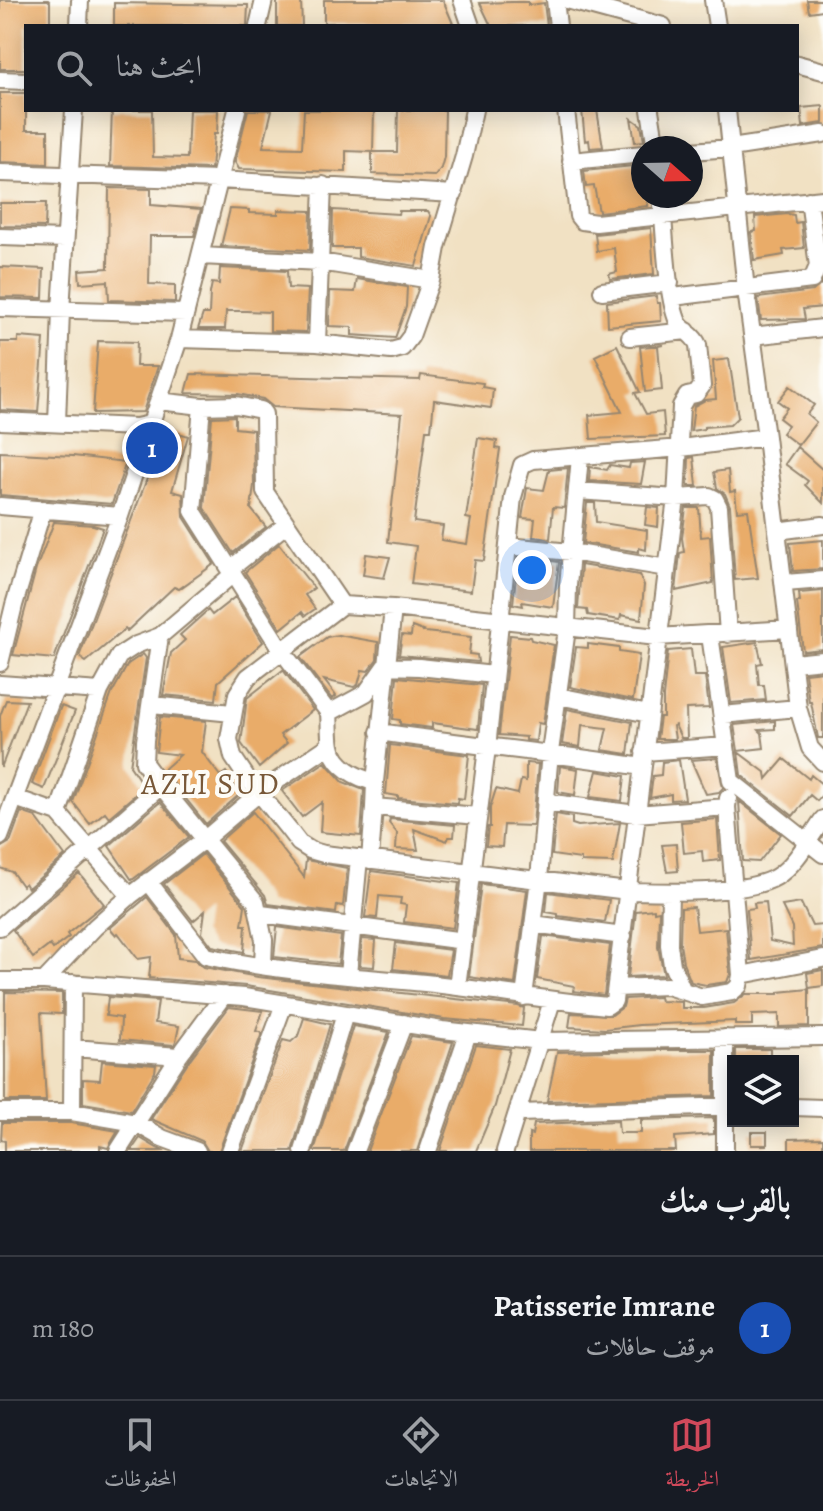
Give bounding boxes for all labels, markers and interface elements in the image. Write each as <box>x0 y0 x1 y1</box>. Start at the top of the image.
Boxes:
search box <box>24 24 799 112</box>
icon: search <box>52 46 96 90</box>
text: ابحث هنا <box>116 46 202 86</box>
north arrow <box>631 136 703 208</box>
pin: 1 <box>126 418 178 478</box>
your location <box>512 550 552 590</box>
district label: AZLI SUD <box>140 764 281 804</box>
map controls <box>727 1055 799 1127</box>
button: layers <box>727 1055 799 1127</box>
text: بالقرب منك <box>659 1176 791 1223</box>
text: Patisserie Imrane <box>493 1286 715 1326</box>
text: 180 m <box>32 1311 94 1346</box>
text: 1 <box>760 1311 770 1346</box>
text: موقف حافلات <box>586 1329 715 1364</box>
tab: المحفوظات <box>104 1413 176 1500</box>
tab: الاتجاهات <box>384 1413 458 1500</box>
tab: الخريطة <box>666 1413 719 1500</box>

